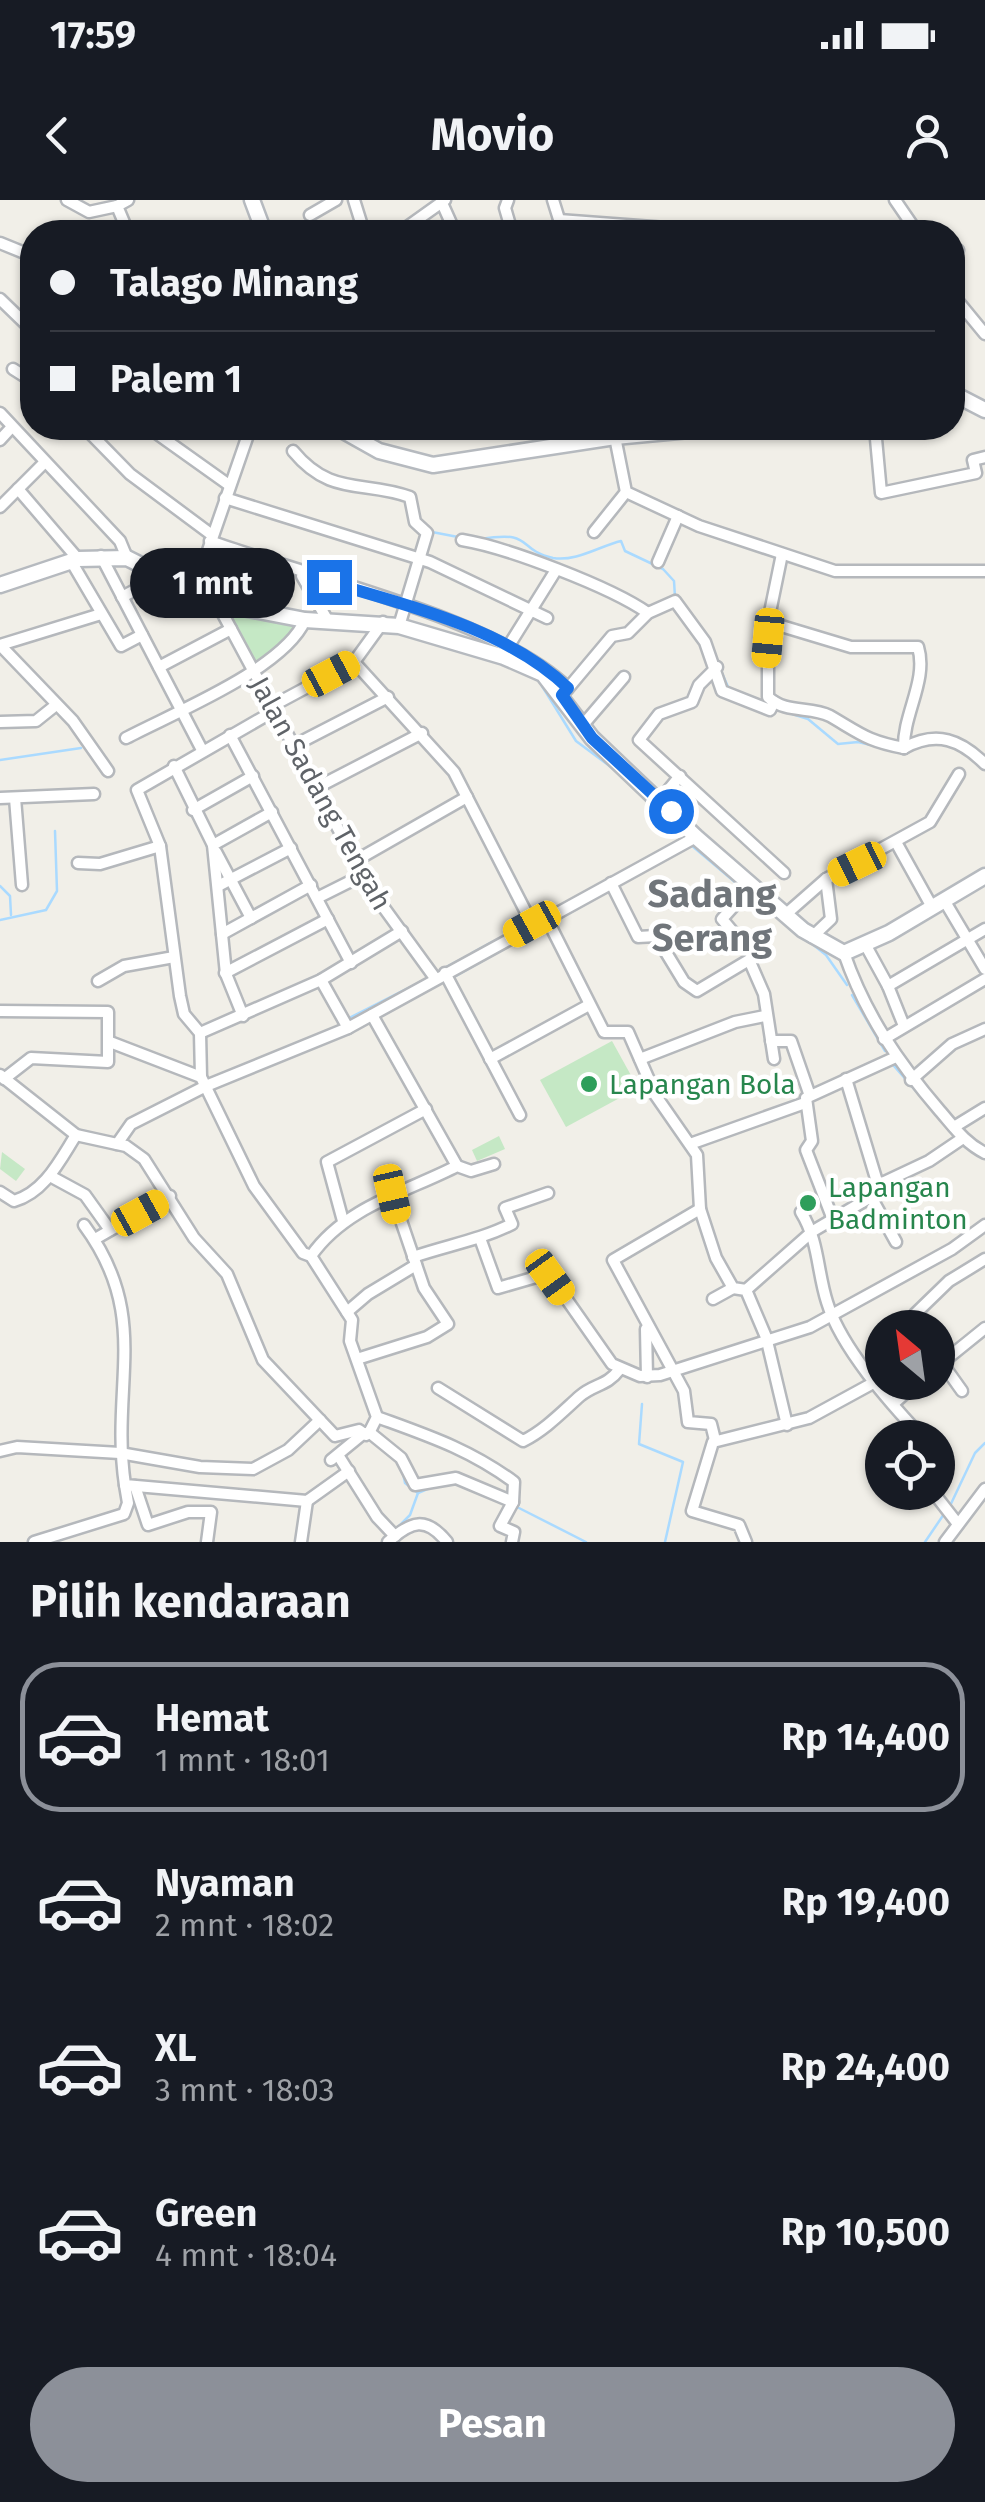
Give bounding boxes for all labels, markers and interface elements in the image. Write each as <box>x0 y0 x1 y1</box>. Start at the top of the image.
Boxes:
text: 17:59 <box>50 12 136 58</box>
icon: back <box>30 108 85 163</box>
text: Movio <box>431 108 554 162</box>
icon: person <box>900 108 955 163</box>
text: Talago Minang <box>110 260 358 306</box>
text: Palem 1 <box>110 356 242 402</box>
callout: 1 mnt <box>129 547 294 617</box>
route end <box>307 560 352 605</box>
text: 1 mnt <box>172 564 253 602</box>
car <box>750 607 786 669</box>
car <box>297 647 365 701</box>
street label: Jalan Sadang Tengah <box>243 671 398 916</box>
route start <box>649 789 694 834</box>
car <box>823 837 891 891</box>
district label: Sadang Serang <box>647 871 777 961</box>
car <box>498 896 566 952</box>
place label: Lapangan Bola <box>609 1068 796 1101</box>
marker: Lapangan Bola <box>578 1073 600 1095</box>
car <box>371 1161 413 1227</box>
place label: Lapangan Badminton <box>828 1171 968 1236</box>
car <box>106 1185 174 1241</box>
marker: Lapangan Badminton <box>797 1192 819 1214</box>
car <box>520 1244 580 1310</box>
north arrow <box>865 1310 955 1400</box>
map controls <box>865 1310 955 1510</box>
button: locate <box>865 1420 955 1510</box>
text: Pilih kendaraan <box>30 1575 351 1629</box>
icon: car <box>35 1692 125 1782</box>
text: Hemat <box>155 1695 269 1741</box>
text: Rp 14,400 <box>782 1714 950 1760</box>
text: 1 mnt · 18:01 <box>155 1741 330 1779</box>
icon: car <box>35 1857 125 1947</box>
text: Nyaman <box>155 1860 295 1906</box>
text: Rp 19,400 <box>782 1879 950 1925</box>
text: 2 mnt · 18:02 <box>155 1906 334 1944</box>
icon: car <box>35 2022 125 2112</box>
text: XL <box>155 2025 197 2071</box>
text: Rp 24,400 <box>781 2044 950 2090</box>
text: 3 mnt · 18:03 <box>155 2071 335 2109</box>
icon: car <box>35 2187 125 2277</box>
text: Green <box>155 2190 258 2236</box>
text: Rp 10,500 <box>781 2209 950 2255</box>
text: 4 mnt · 18:04 <box>155 2236 337 2274</box>
button: Pesan <box>30 2367 955 2482</box>

